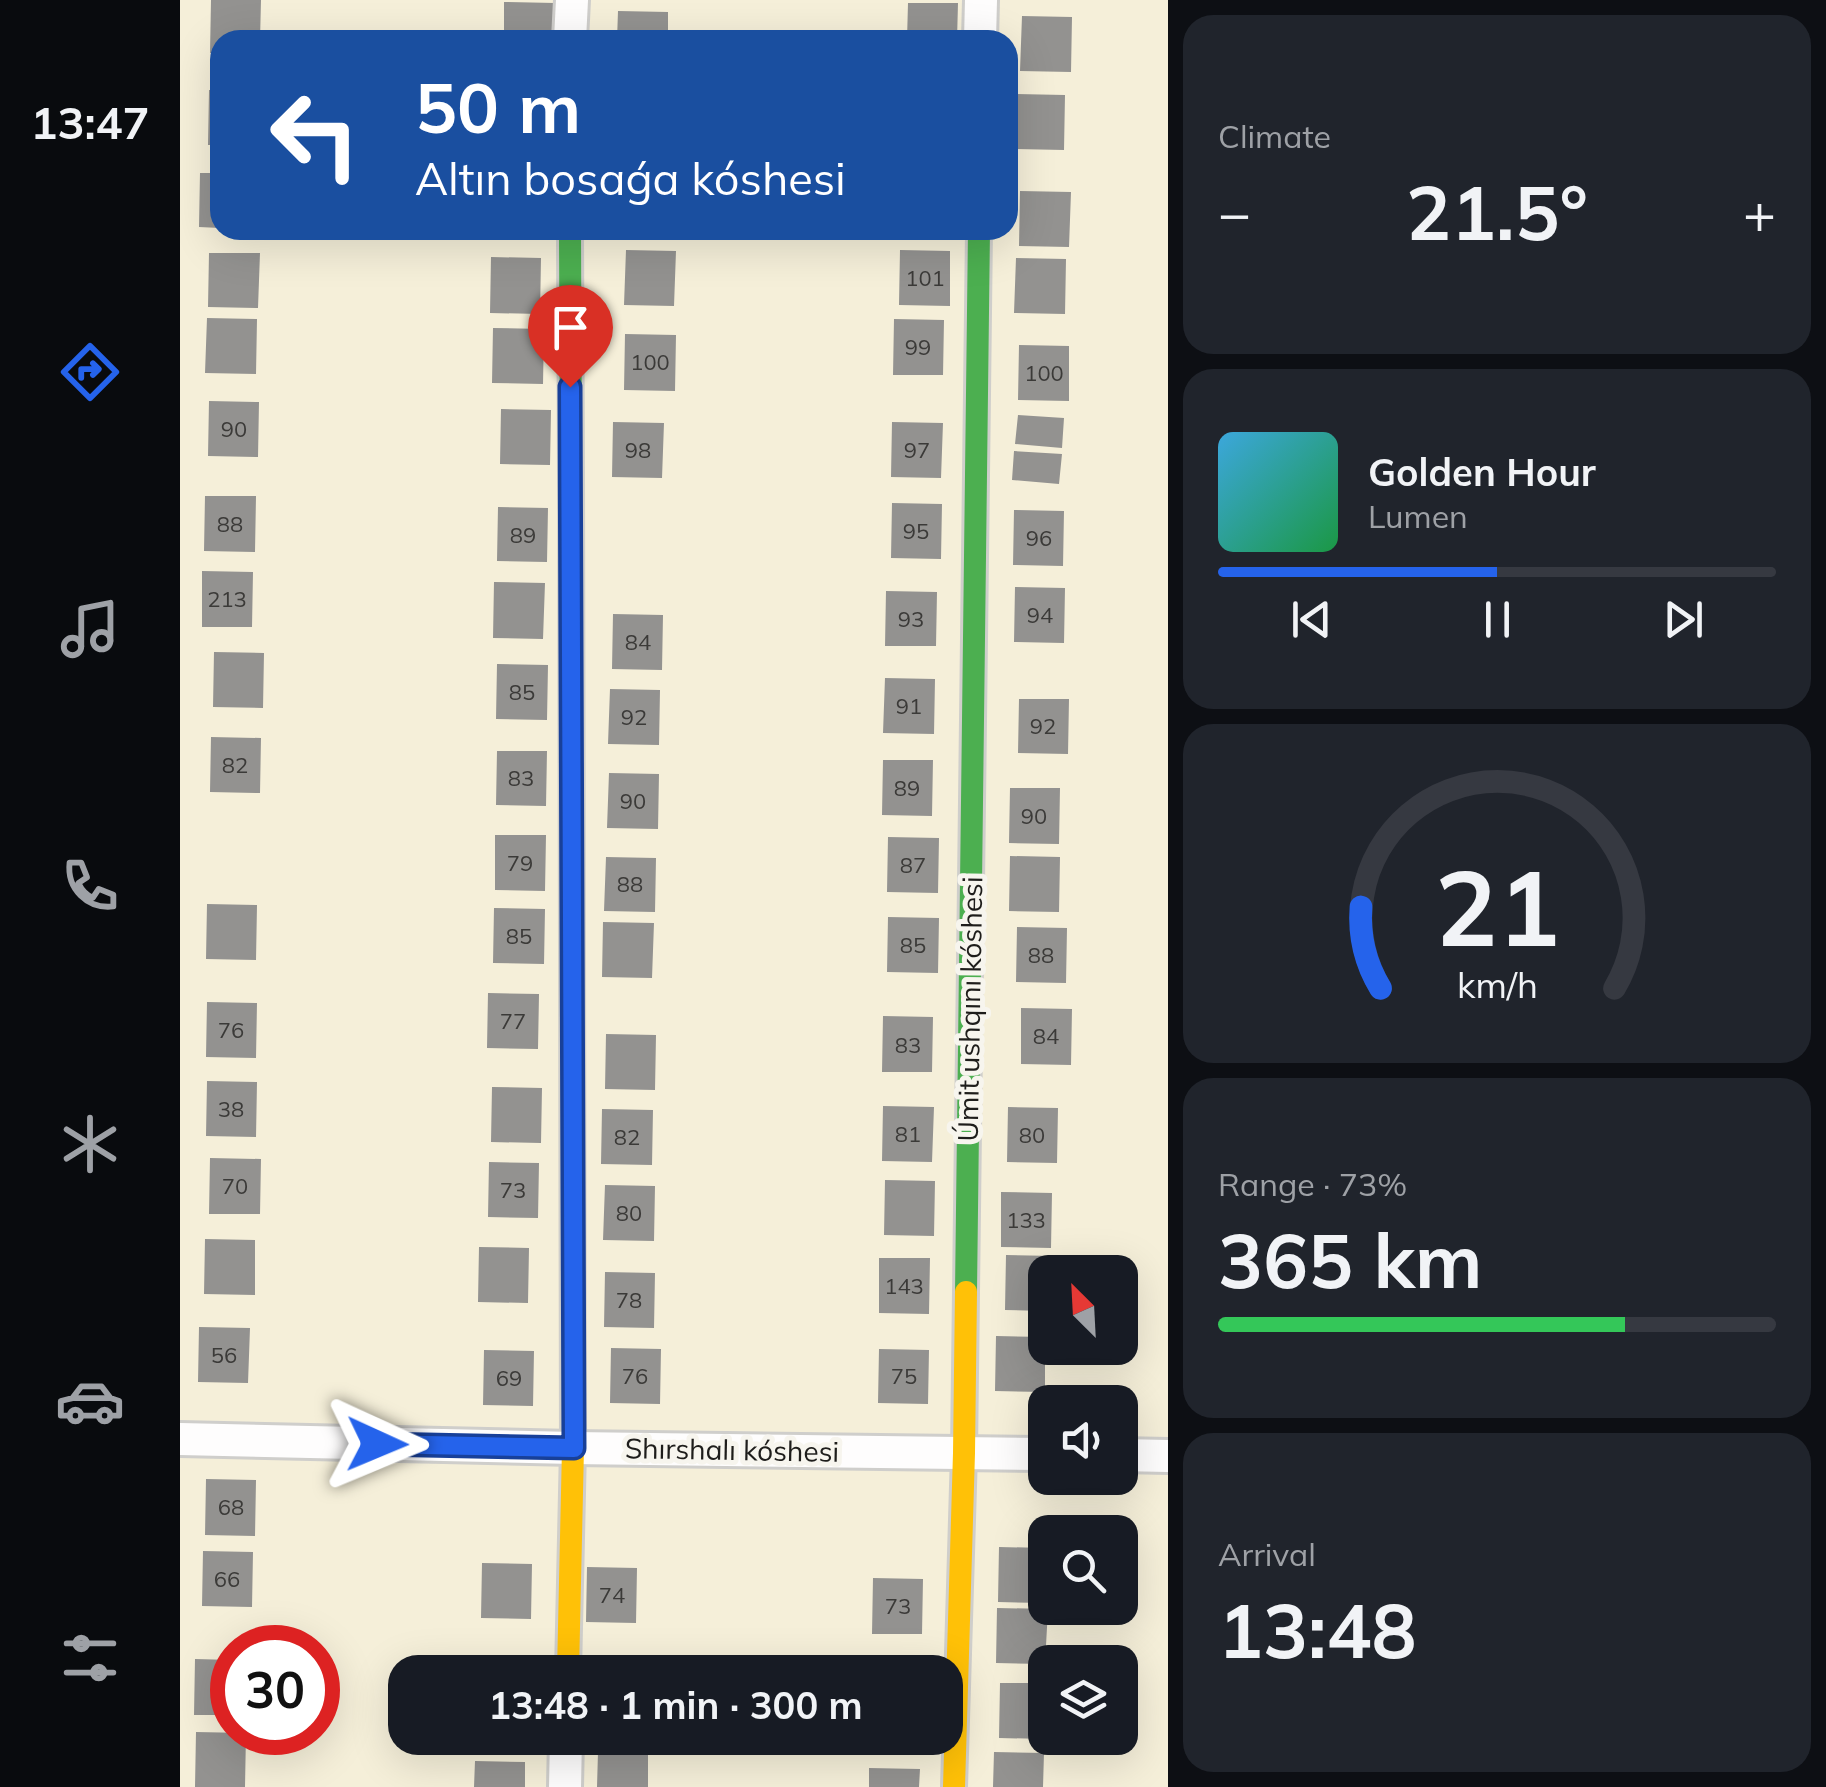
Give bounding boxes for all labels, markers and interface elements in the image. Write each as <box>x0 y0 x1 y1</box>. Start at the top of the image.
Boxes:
text: 50 m <box>415 63 581 151</box>
icon: left <box>250 70 380 200</box>
text: 13:47 <box>30 94 150 150</box>
text: Climate <box>1218 116 1331 156</box>
text: Altın bosaǵa kóshesi <box>415 150 846 206</box>
text: 21.5° <box>1406 165 1588 259</box>
text: − <box>1218 178 1251 247</box>
text: + <box>1743 178 1776 247</box>
house number: 101 <box>905 264 945 292</box>
pin <box>528 285 613 388</box>
icon: arrive <box>543 300 598 355</box>
house number: 99 <box>905 333 931 361</box>
icon: directions <box>55 337 125 407</box>
house number: 100 <box>630 348 670 376</box>
house number: 100 <box>1024 359 1064 387</box>
house number: 90 <box>221 415 247 443</box>
house number: 98 <box>625 436 651 464</box>
house number: 97 <box>904 436 930 464</box>
text: Golden Hour <box>1368 448 1596 496</box>
text: Lumen <box>1368 496 1468 536</box>
house number: 88 <box>217 510 243 538</box>
house number: 95 <box>903 517 929 545</box>
house number: 89 <box>510 521 536 549</box>
house number: 96 <box>1026 524 1052 552</box>
house number: 213 <box>207 585 247 613</box>
icon: previous <box>1284 592 1339 647</box>
icon: pause <box>1470 592 1525 647</box>
icon: next <box>1656 592 1711 647</box>
icon: music <box>55 594 125 664</box>
house number: 94 <box>1027 601 1053 629</box>
house number: 93 <box>898 605 924 633</box>
house number: 84 <box>625 628 651 656</box>
house number: 85 <box>509 678 535 706</box>
house number: 91 <box>896 692 922 720</box>
house number: 92 <box>621 703 647 731</box>
house number: 92 <box>1030 712 1056 740</box>
house number: 82 <box>222 751 248 779</box>
house number: 83 <box>508 764 534 792</box>
house number: 89 <box>894 774 920 802</box>
house number: 90 <box>620 787 646 815</box>
house number: 90 <box>1021 802 1047 830</box>
text: 21 <box>1435 841 1559 972</box>
house number: 79 <box>507 849 533 877</box>
icon: phone <box>55 851 125 921</box>
house number: 87 <box>900 851 926 879</box>
house number: 88 <box>617 870 643 898</box>
street label: Úmit ushqını kóshesi <box>950 876 989 1142</box>
house number: 85 <box>506 922 532 950</box>
house number: 85 <box>900 931 926 959</box>
house number: 88 <box>1028 941 1054 969</box>
text: km/h <box>1457 962 1537 1007</box>
house number: 77 <box>500 1007 526 1035</box>
house number: 76 <box>218 1016 244 1044</box>
house number: 84 <box>1033 1022 1059 1050</box>
house number: 83 <box>895 1031 921 1059</box>
house number: 38 <box>218 1095 244 1123</box>
icon: climate <box>55 1109 125 1179</box>
house number: 81 <box>895 1120 921 1148</box>
house number: 80 <box>1019 1121 1045 1149</box>
house number: 82 <box>614 1123 640 1151</box>
text: Range · 73% <box>1218 1164 1407 1204</box>
house number: 70 <box>222 1172 248 1200</box>
house number: 73 <box>500 1176 526 1204</box>
house number: 80 <box>616 1199 642 1227</box>
house number: 133 <box>1006 1206 1046 1234</box>
text: 365 km <box>1218 1213 1482 1307</box>
north arrow <box>1028 1255 1138 1365</box>
map controls <box>1028 1255 1138 1755</box>
house number: 143 <box>884 1272 924 1300</box>
house number: 78 <box>616 1286 642 1314</box>
house number: 56 <box>211 1341 237 1369</box>
house number: 76 <box>622 1362 648 1390</box>
house number: 75 <box>891 1362 917 1390</box>
house number: 69 <box>496 1364 522 1392</box>
icon: car <box>55 1366 125 1436</box>
button: sound <box>1028 1385 1138 1495</box>
position arrow <box>325 1392 429 1496</box>
street label: Shırshalı kóshesi <box>625 1430 840 1469</box>
house number: 68 <box>218 1493 244 1521</box>
button: search <box>1028 1515 1138 1625</box>
text: Arrival <box>1218 1534 1316 1574</box>
house number: 66 <box>214 1565 240 1593</box>
house number: 74 <box>599 1581 625 1609</box>
text: 13:48 <box>1218 1583 1417 1677</box>
house number: 73 <box>885 1592 911 1620</box>
icon: filters <box>55 1623 125 1693</box>
speed limit sign: 30 <box>210 1625 340 1755</box>
button: layers <box>1028 1645 1138 1755</box>
text: 13:48 · 1 min · 300 m <box>488 1681 863 1729</box>

